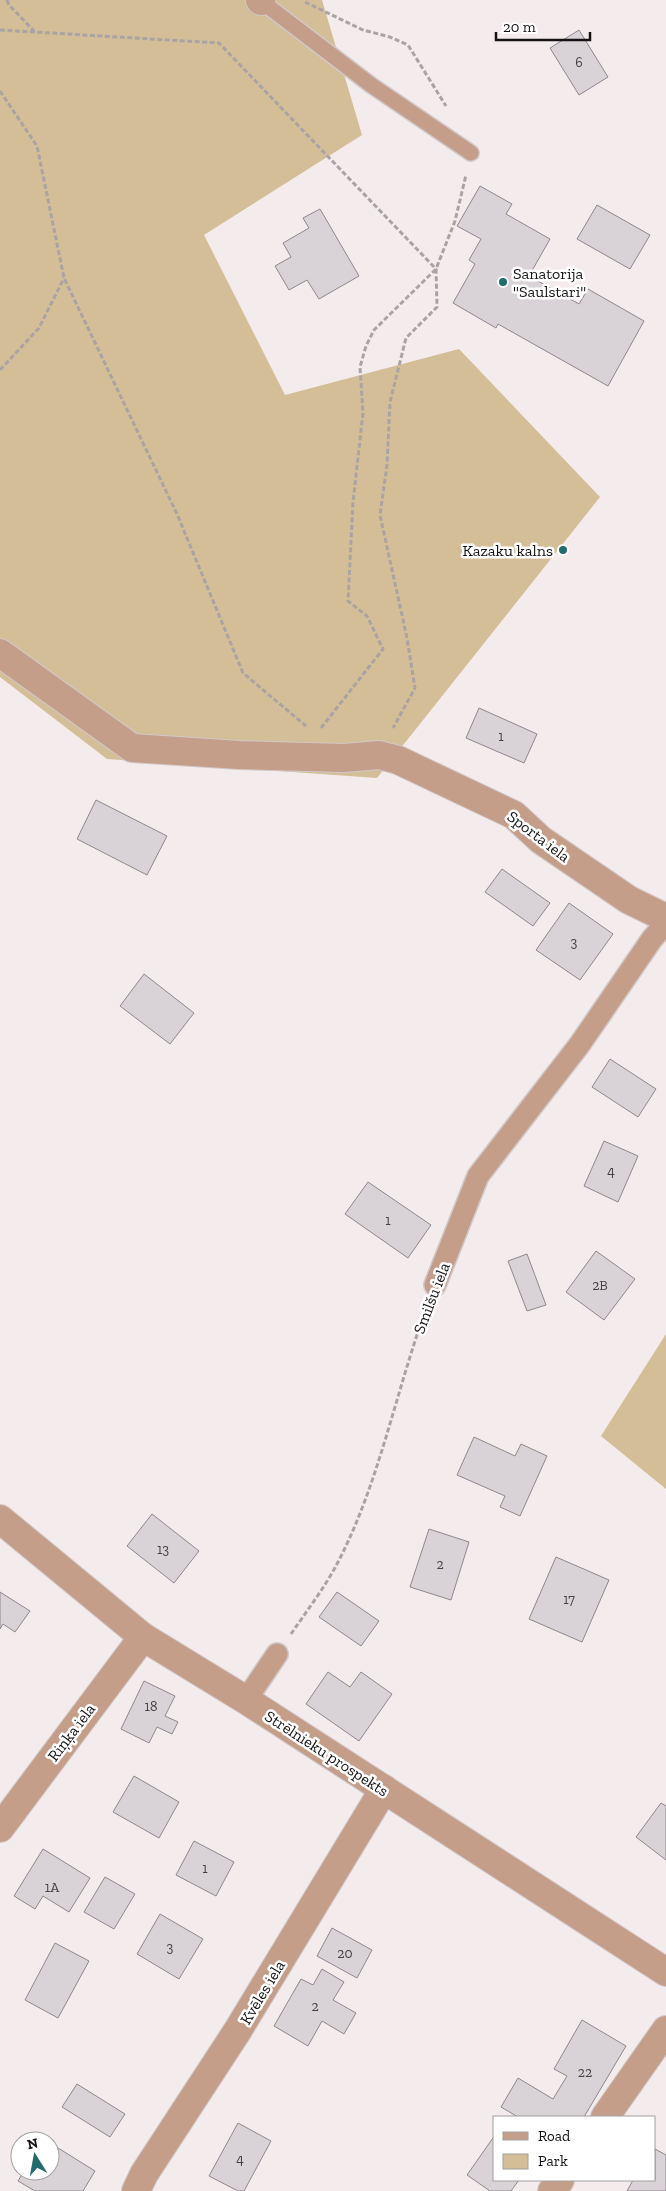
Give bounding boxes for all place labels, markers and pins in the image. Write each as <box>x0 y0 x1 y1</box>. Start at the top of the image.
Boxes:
place label: Sanatorija "Saulstari" <box>513 264 586 301</box>
marker: Sanatorija "Saulstari" <box>497 276 509 288</box>
place label: Kazaku kalns <box>462 541 553 560</box>
marker: Kazaku kalns <box>557 544 569 556</box>

